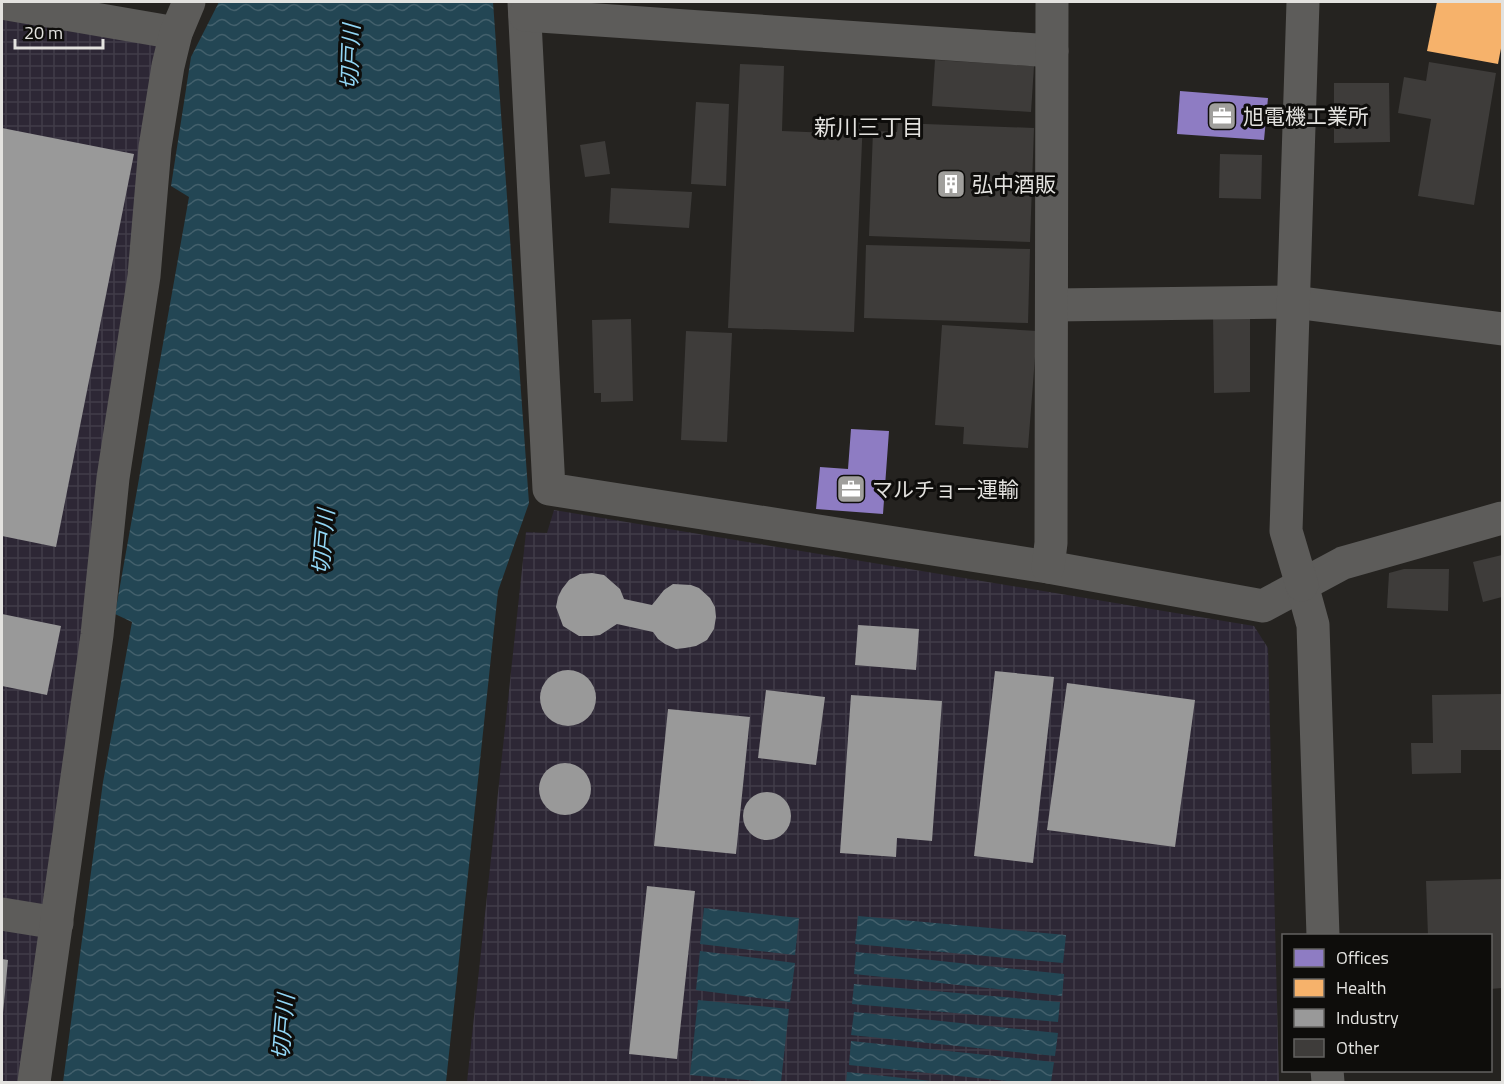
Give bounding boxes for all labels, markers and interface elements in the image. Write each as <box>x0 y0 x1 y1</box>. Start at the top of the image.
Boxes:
scale bar <box>15 12 104 50</box>
text: 20 m <box>24 19 63 46</box>
water label: 切戸川 <box>332 21 368 91</box>
office icon: 旭電機工業所 <box>1206 100 1238 132</box>
place label: 旭電機工業所 <box>1243 100 1369 132</box>
district label: 新川三丁目 <box>814 110 924 144</box>
building icon: 弘中酒販 <box>935 168 967 200</box>
place label: 弘中酒販 <box>972 168 1056 200</box>
office icon: マルチョー運輸 <box>835 473 867 505</box>
place label: マルチョー運輸 <box>872 473 1019 505</box>
water label: 切戸川 <box>303 506 343 576</box>
legend <box>1282 934 1492 1072</box>
text: Offices <box>1336 944 1389 971</box>
text: Health <box>1336 974 1386 1001</box>
water label: 切戸川 <box>263 991 303 1061</box>
text: Industry <box>1336 1004 1399 1031</box>
text: Other <box>1336 1034 1379 1061</box>

